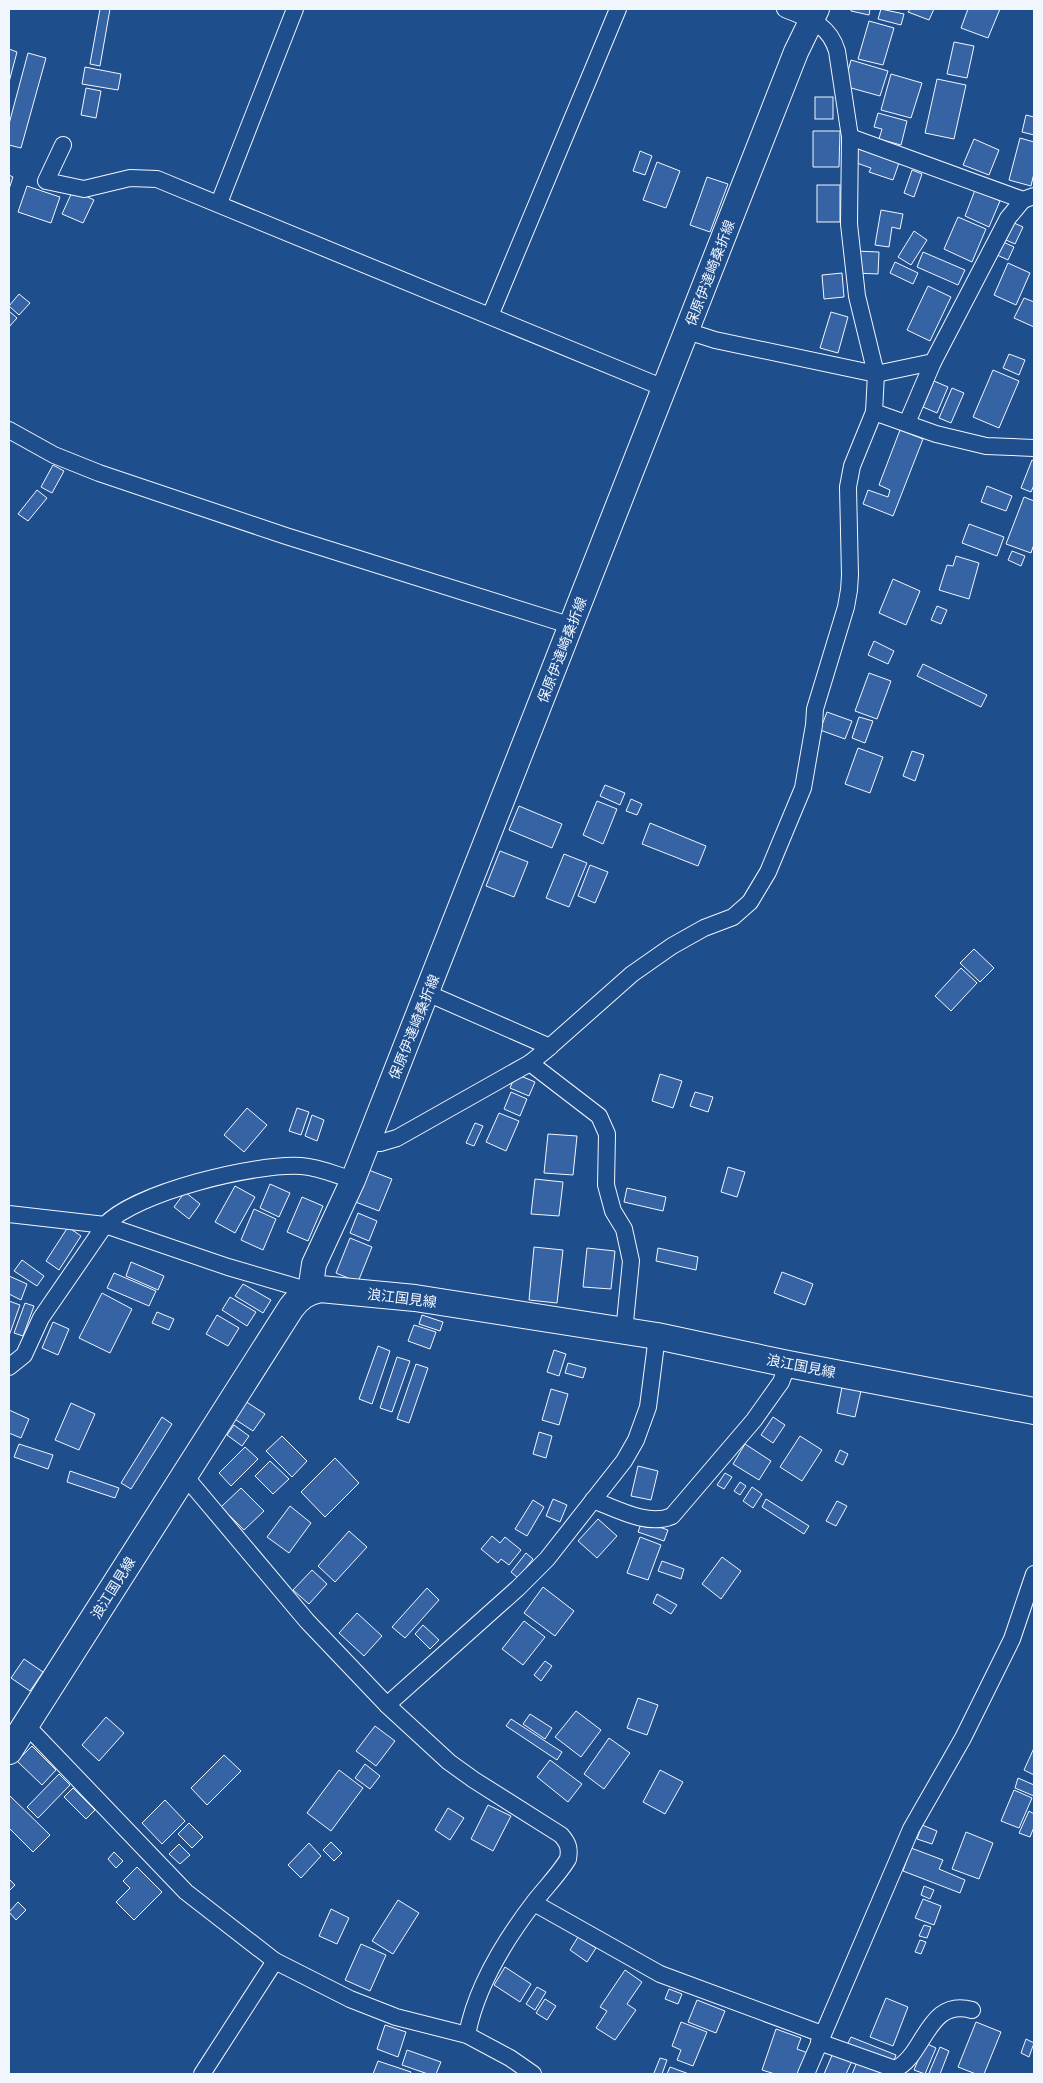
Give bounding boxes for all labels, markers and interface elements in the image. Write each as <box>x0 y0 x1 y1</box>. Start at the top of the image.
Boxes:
street label: 保原伊達崎桑折線 <box>682 217 738 329</box>
street label: 保原伊達崎桑折線 <box>534 594 590 706</box>
street label: 保原伊達崎桑折線 <box>385 972 443 1082</box>
street label: 浪江国見線 <box>366 1285 438 1311</box>
street label: 浪江国見線 <box>765 1350 837 1382</box>
street label: 浪江国見線 <box>87 1554 139 1622</box>

